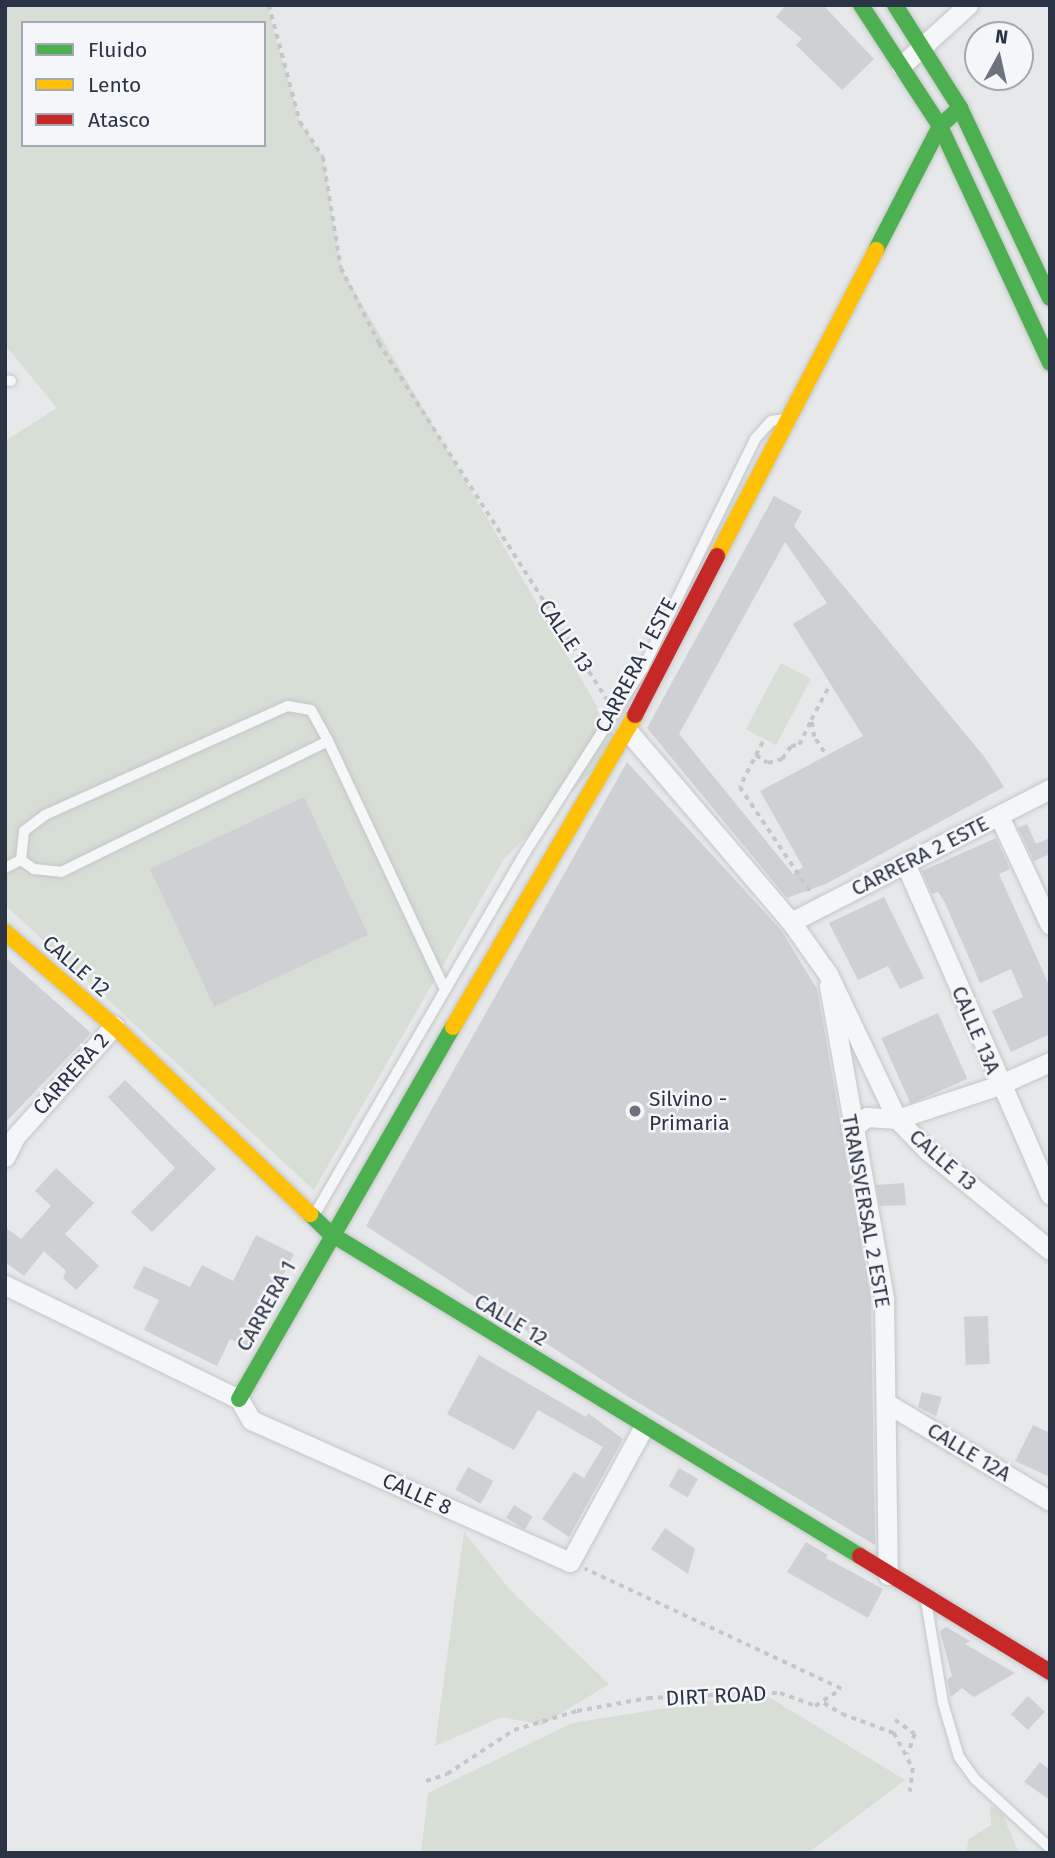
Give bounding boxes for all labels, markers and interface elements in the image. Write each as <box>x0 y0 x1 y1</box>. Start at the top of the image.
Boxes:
legend <box>21 21 266 147</box>
north arrow <box>964 21 1034 91</box>
text: N <box>994 24 1010 49</box>
text: Fluido <box>88 37 147 63</box>
text: Lento <box>88 72 141 98</box>
text: Atasco <box>88 107 150 133</box>
street label: CARRERA 1 ESTE <box>590 593 682 737</box>
street label: CALLE 13 <box>533 595 599 677</box>
street label: CARRERA 2 ESTE <box>847 811 993 901</box>
street label: CALLE 12 <box>37 930 115 1002</box>
street label: CALLE 13A <box>946 982 1006 1078</box>
street label: CARRERA 2 <box>28 1028 114 1120</box>
place label: Silvino - Primaria <box>649 1086 730 1136</box>
marker: Silvino - Primaria <box>627 1103 643 1119</box>
street label: TRANSVERSAL 2 ESTE <box>837 1112 895 1310</box>
street label: CALLE 13 <box>904 1124 982 1196</box>
street label: CARRERA 1 <box>231 1256 301 1356</box>
street label: CALLE 12 <box>470 1288 552 1352</box>
street label: CALLE 12A <box>923 1417 1015 1487</box>
street label: CALLE 8 <box>378 1468 456 1520</box>
street label: DIRT ROAD <box>665 1681 767 1711</box>

